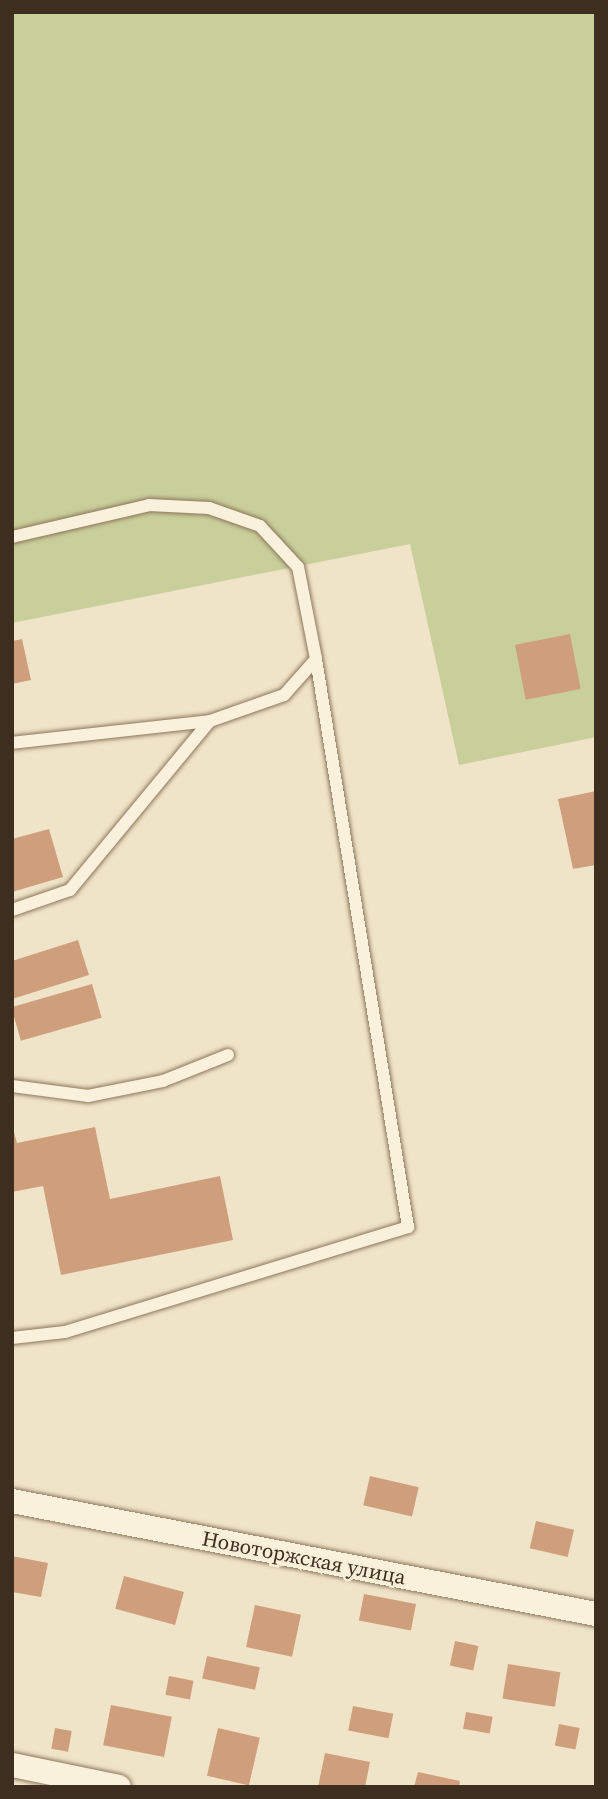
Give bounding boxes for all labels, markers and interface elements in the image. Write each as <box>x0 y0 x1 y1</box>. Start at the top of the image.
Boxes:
street label: Новоторжская улица <box>200 1526 408 1590</box>

